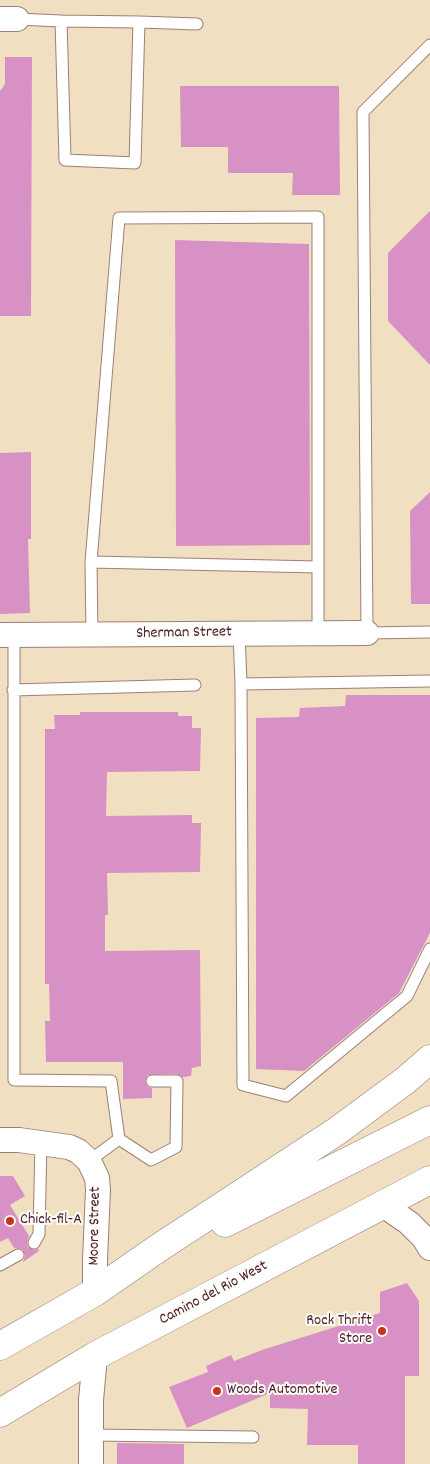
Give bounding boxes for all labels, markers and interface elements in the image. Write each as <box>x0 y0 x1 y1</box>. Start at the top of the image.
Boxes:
street label: Sherman Street <box>136 624 232 644</box>
street label: Moore Street <box>86 1186 106 1266</box>
place label: Chick-fil-A <box>20 1211 82 1231</box>
marker: Chick-fil-A <box>4 1215 16 1227</box>
street label: Camino del Rio West <box>157 1257 271 1331</box>
place label: Rock Thrift Store <box>306 1312 372 1350</box>
marker: Rock Thrift Store <box>376 1325 388 1337</box>
place label: Woods Automotive <box>227 1381 338 1401</box>
marker: Woods Automotive <box>211 1385 223 1397</box>

